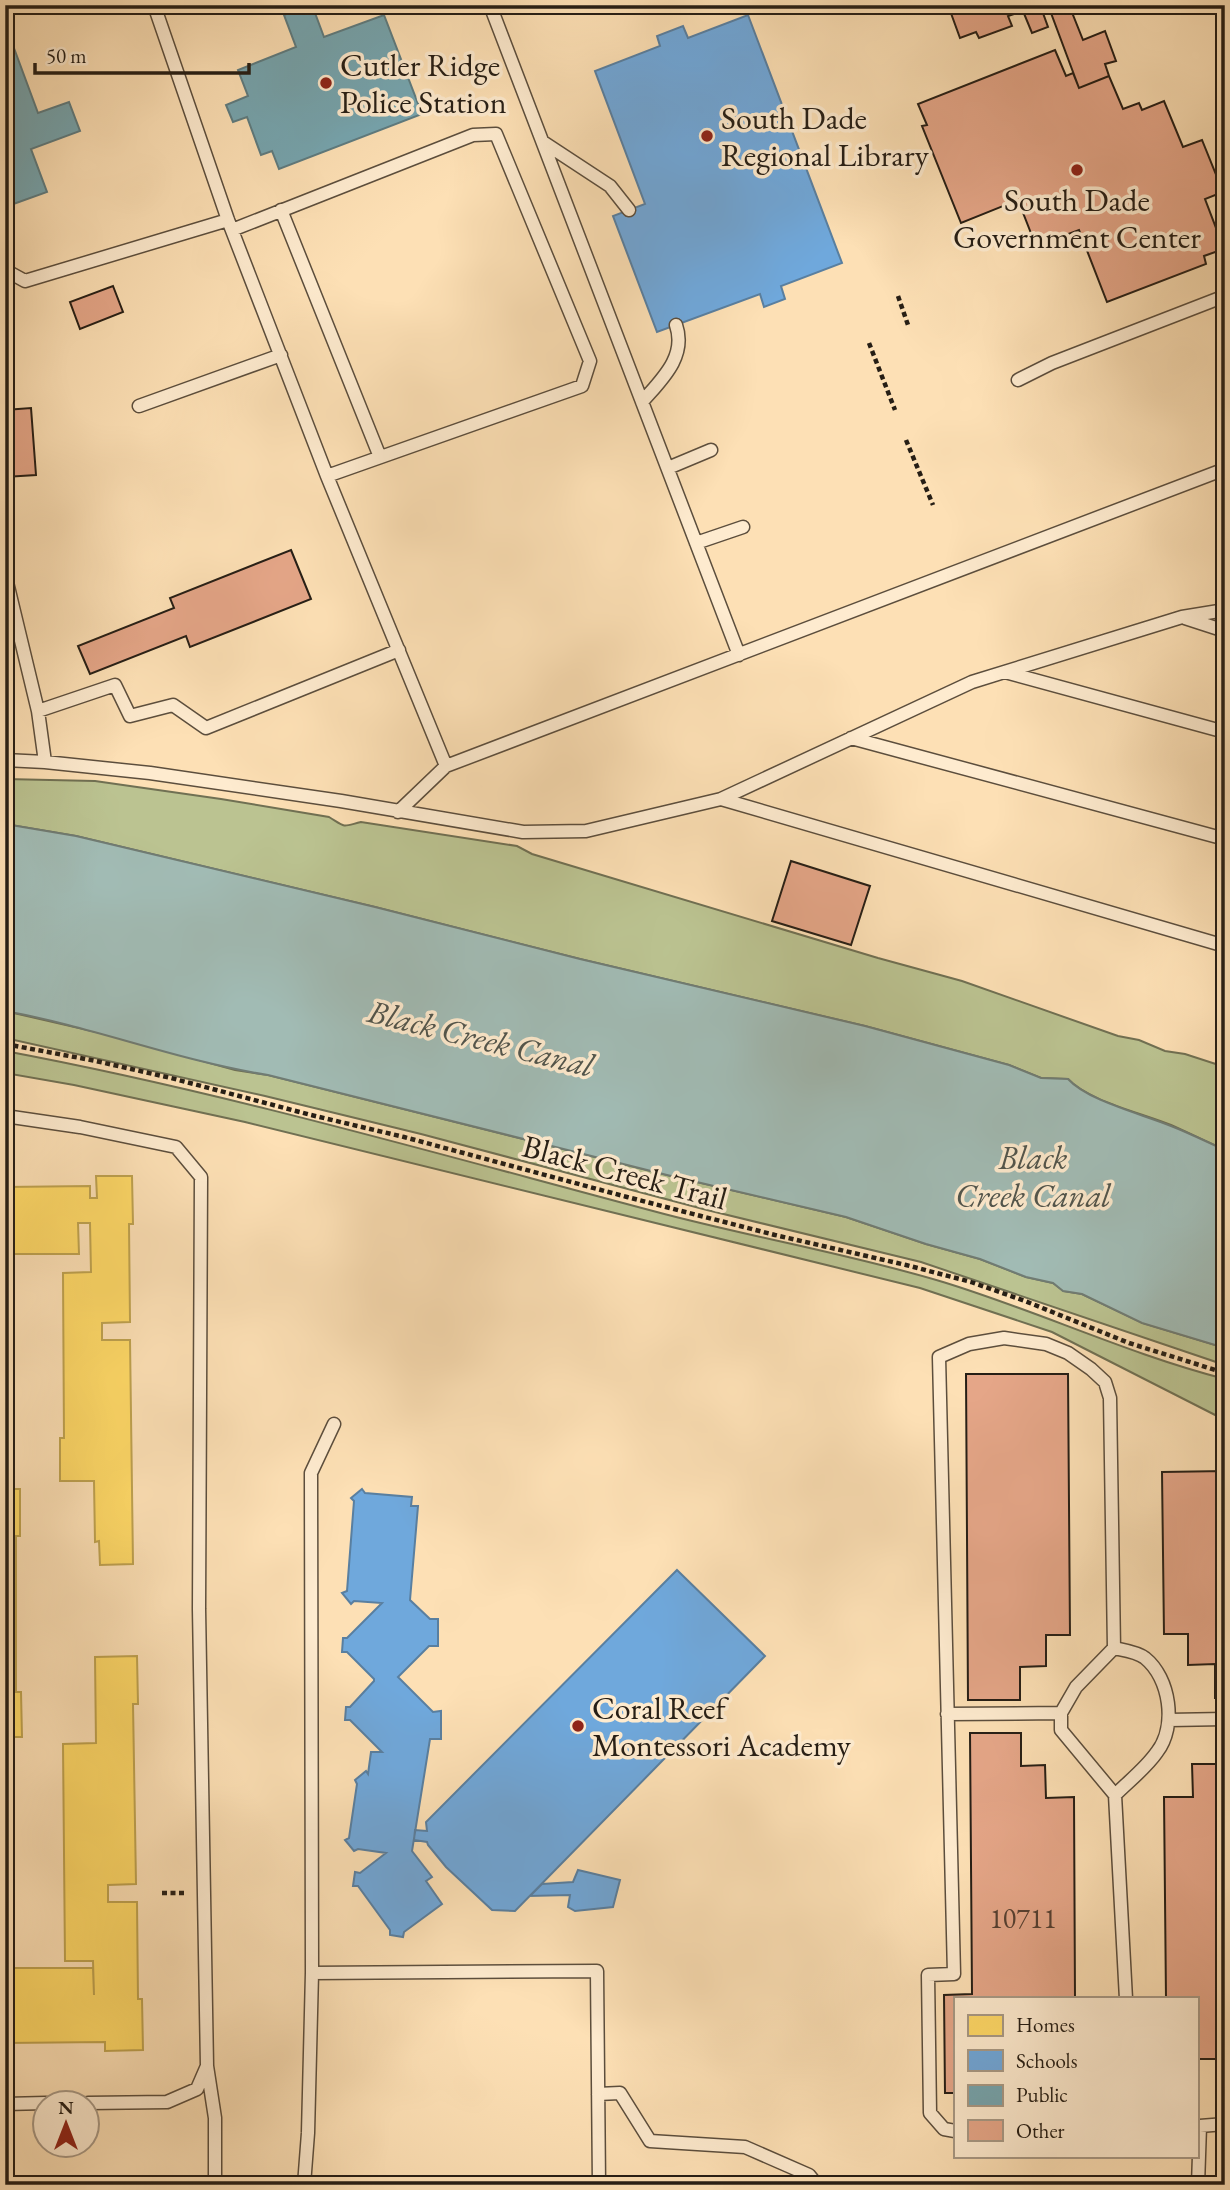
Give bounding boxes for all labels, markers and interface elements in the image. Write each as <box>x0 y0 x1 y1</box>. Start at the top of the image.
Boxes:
scale bar <box>35 32 248 76</box>
text: 50 m <box>46 42 87 69</box>
place label: Cutler Ridge Police Station <box>340 44 507 123</box>
marker: Cutler Ridge Police Station <box>318 75 334 91</box>
place label: South Dade Regional Library <box>721 97 930 176</box>
marker: South Dade Regional Library <box>699 128 715 144</box>
marker: South Dade Government Center <box>1069 162 1085 178</box>
place label: South Dade Government Center <box>953 179 1201 258</box>
water label: Black Creek Canal <box>363 989 600 1087</box>
street label: Black Creek Trail <box>518 1124 732 1220</box>
water label: Black Creek Canal <box>955 1136 1112 1217</box>
place label: Coral Reef Montessori Academy <box>592 1687 852 1766</box>
marker: Coral Reef Montessori Academy <box>570 1718 586 1734</box>
house number: 10711 <box>989 1900 1057 1936</box>
legend <box>954 1997 1198 2158</box>
text: Homes <box>1016 2011 1075 2038</box>
text: Schools <box>1016 2047 1078 2074</box>
text: Public <box>1016 2081 1068 2108</box>
north arrow <box>32 2088 102 2158</box>
text: N <box>58 2095 74 2120</box>
text: Other <box>1016 2117 1065 2144</box>

